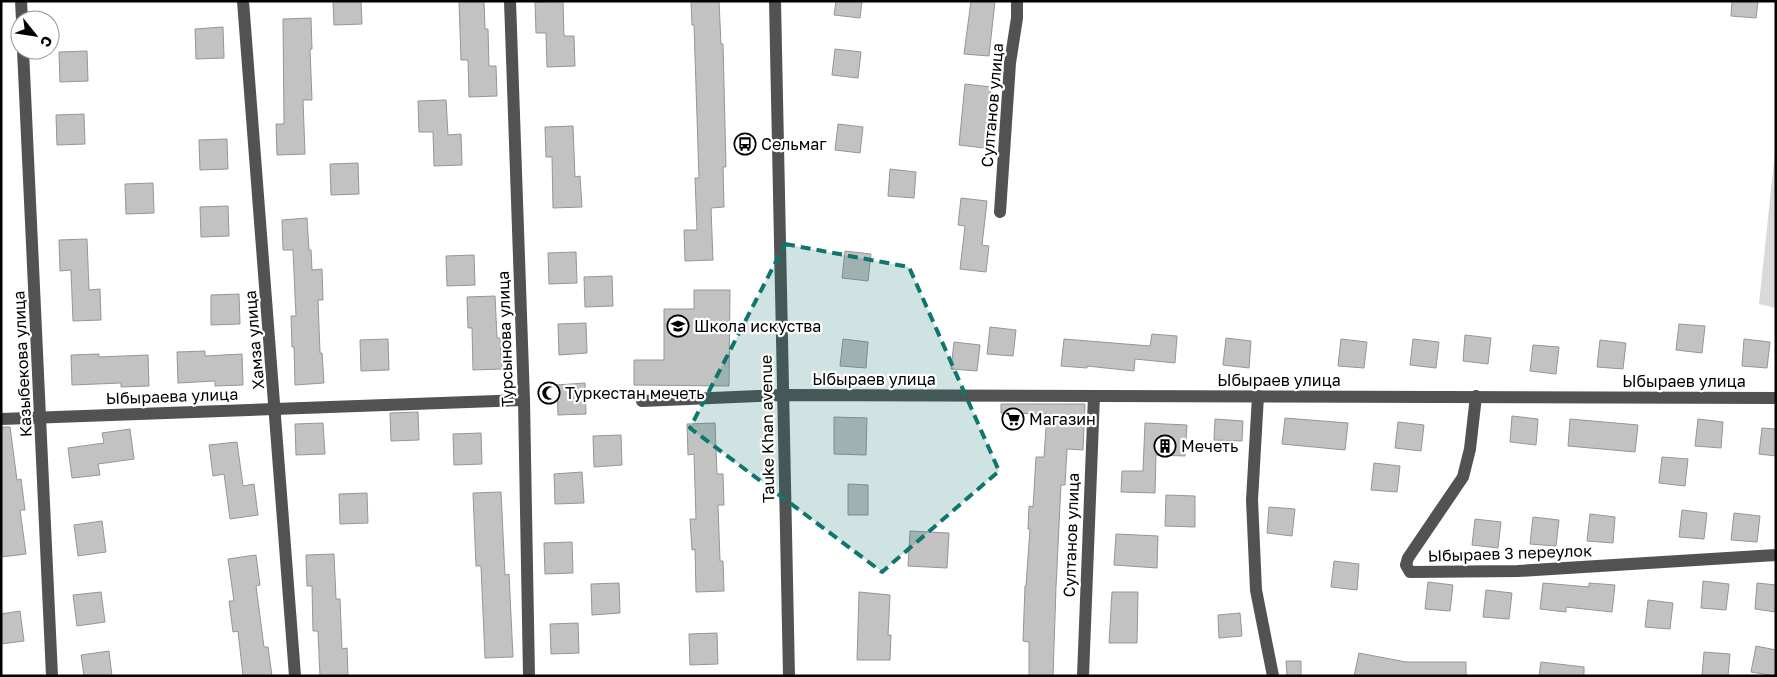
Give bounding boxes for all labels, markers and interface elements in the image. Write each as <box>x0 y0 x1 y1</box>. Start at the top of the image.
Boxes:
north arrow <box>10 10 60 60</box>
text: С <box>37 33 57 50</box>
street label: Султанов улица <box>977 42 1007 168</box>
bus stop icon: Сельмаг <box>733 132 757 156</box>
place label: Сельмаг <box>761 134 827 154</box>
street label: Турсынова улица <box>493 271 517 407</box>
street label: Казыбекова улица <box>8 290 36 438</box>
street label: Хамза улица <box>240 290 268 390</box>
school or university icon: Школа искуства <box>666 314 690 338</box>
place label: Школа искуства <box>694 316 821 336</box>
street label: Tauke Khan avenue <box>756 355 778 503</box>
street label: Ыбыраев улица <box>812 369 936 389</box>
street label: Ыбыраев улица <box>1217 370 1341 390</box>
street label: Ыбыраев улица <box>1622 371 1746 391</box>
mosque icon: Туркестан мечеть <box>537 381 561 405</box>
place label: Туркестан мечеть <box>565 383 705 403</box>
street label: Ыбыраева улица <box>105 384 239 408</box>
supermarket icon: Магазин <box>1001 407 1025 431</box>
place label: Магазин <box>1029 409 1096 429</box>
building icon: Мечеть <box>1153 434 1177 458</box>
place label: Мечеть <box>1181 436 1238 456</box>
street label: Султанов улица <box>1059 472 1083 598</box>
street label: Ыбыраев 3 переулок <box>1427 540 1593 566</box>

